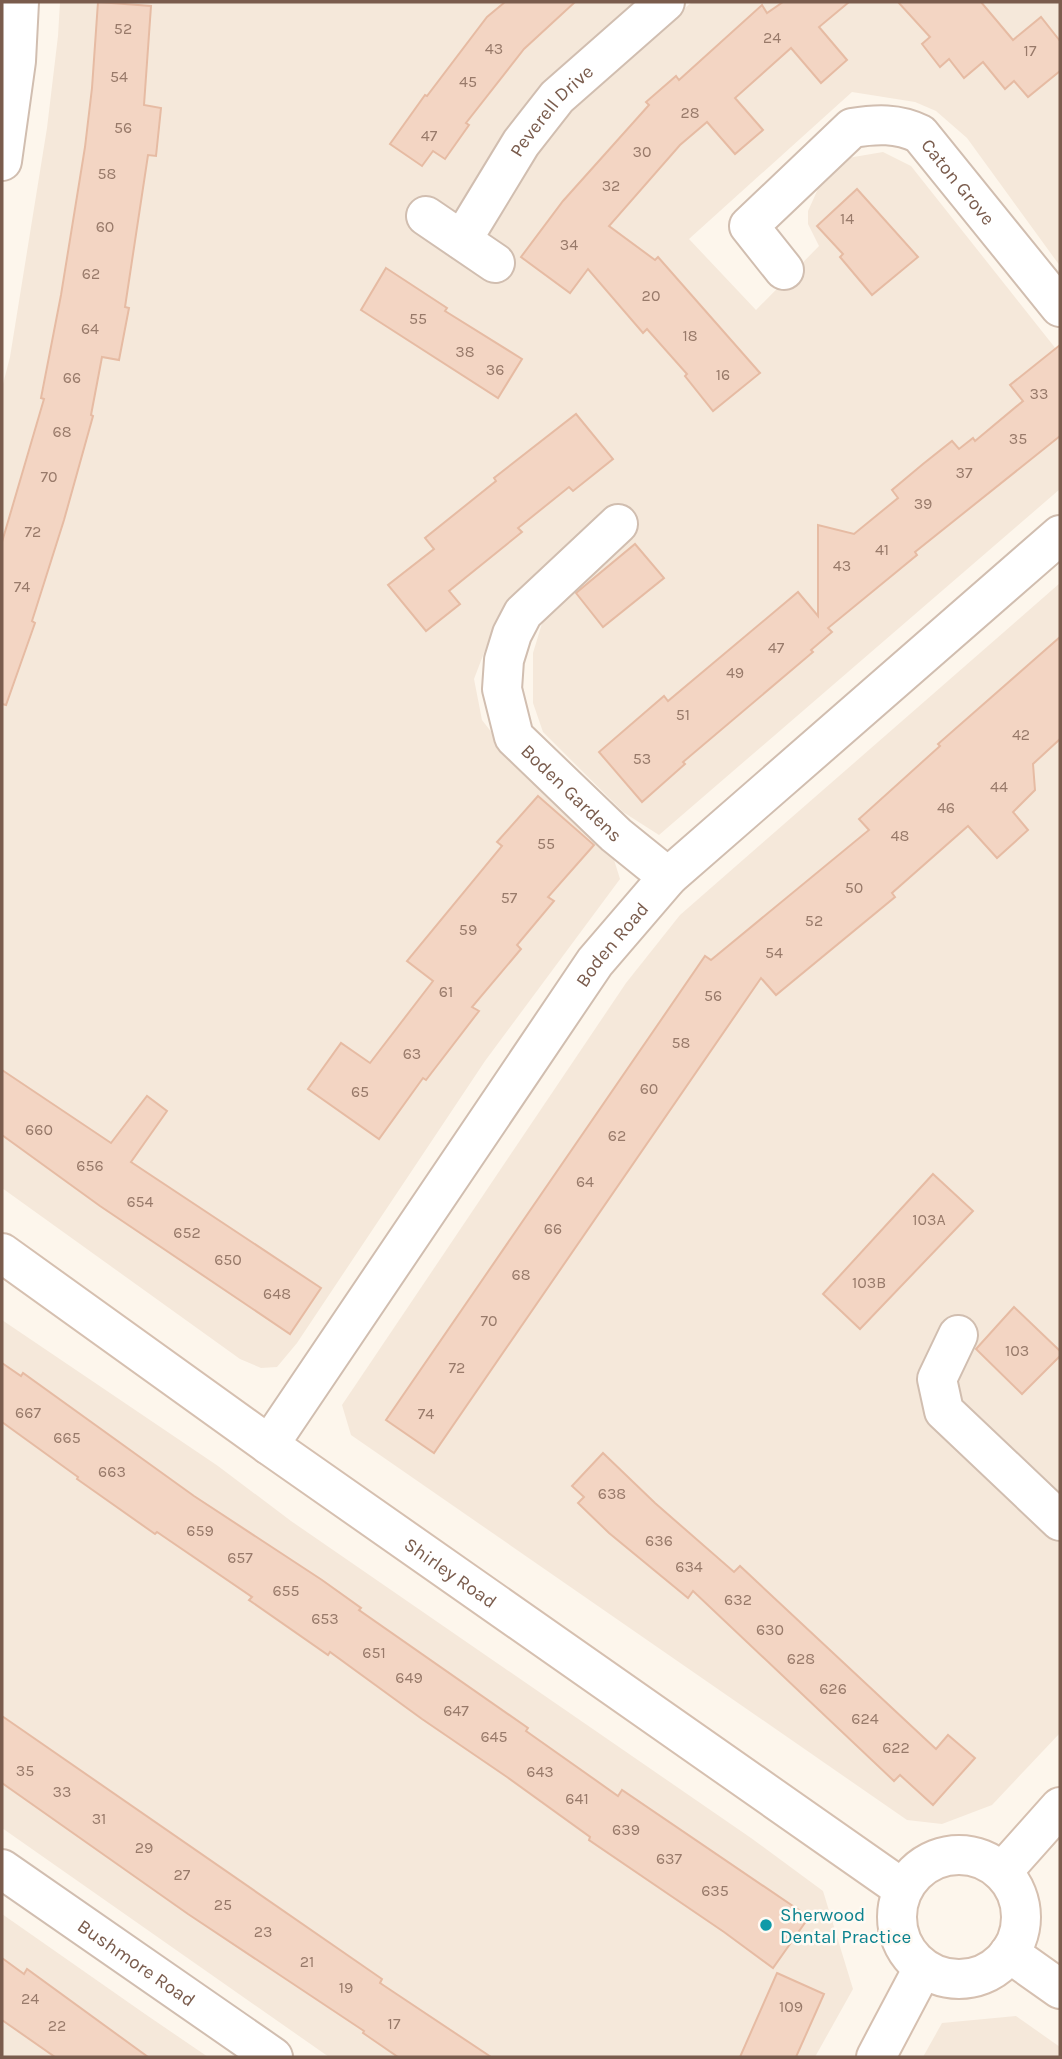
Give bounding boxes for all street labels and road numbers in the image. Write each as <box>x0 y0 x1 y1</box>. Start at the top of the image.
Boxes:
street label: Peverell Drive <box>505 60 598 161</box>
street label: Caton Grove <box>916 135 999 230</box>
street label: Boden Gardens <box>516 740 626 847</box>
street label: Boden Road <box>571 898 653 991</box>
street label: Shirley Road <box>400 1533 501 1613</box>
street label: Bushmore Road <box>73 1915 199 2012</box>

